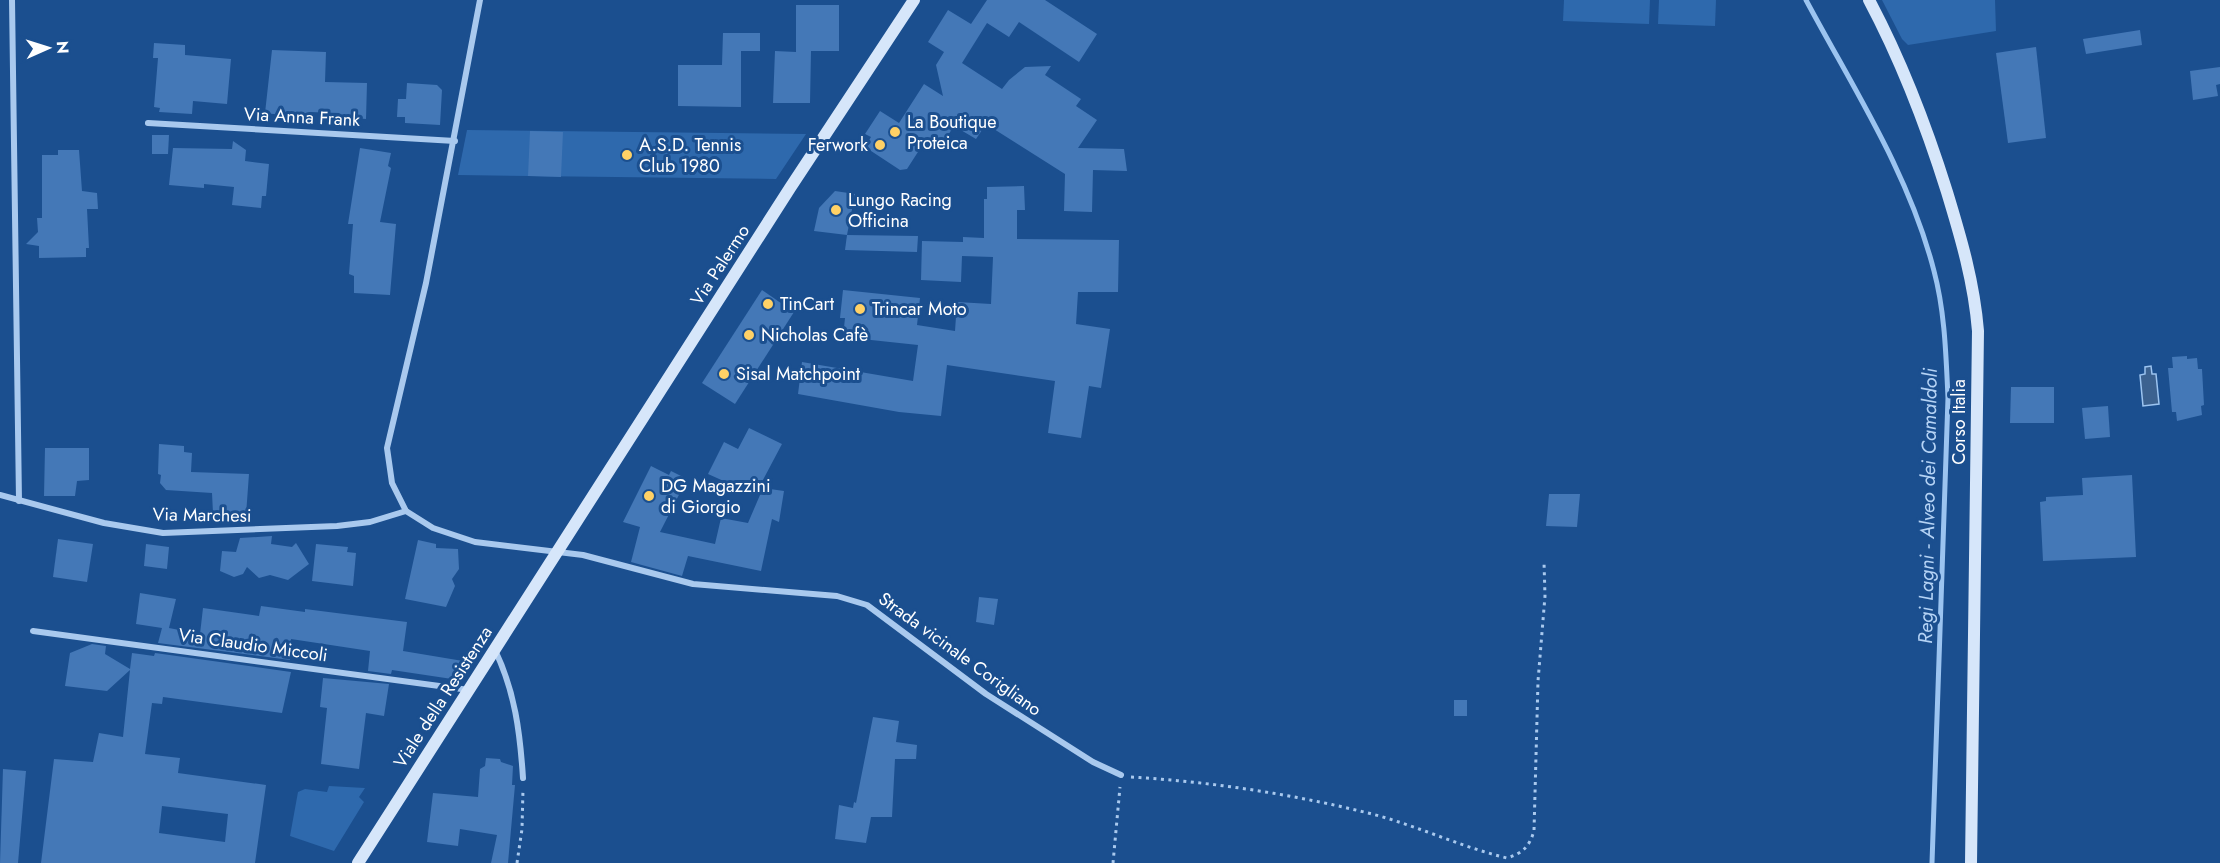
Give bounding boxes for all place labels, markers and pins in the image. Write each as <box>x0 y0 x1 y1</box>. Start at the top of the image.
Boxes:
place label: La Boutique Proteica <box>907 109 996 156</box>
marker: La Boutique Proteica <box>888 125 902 139</box>
place label: A.S.D. Tennis Club 1980 <box>639 132 741 179</box>
place label: Ferwork <box>808 132 868 158</box>
marker: Ferwork <box>873 138 887 152</box>
marker: A.S.D. Tennis Club 1980 <box>620 148 634 162</box>
place label: Lungo Racing Officina <box>848 187 952 234</box>
marker: Lungo Racing Officina <box>829 203 843 217</box>
place label: TinCart <box>780 291 835 317</box>
place label: Trincar Moto <box>872 296 967 322</box>
marker: TinCart <box>761 297 775 311</box>
marker: Trincar Moto <box>853 302 867 316</box>
place label: Nicholas Cafè <box>761 322 868 348</box>
marker: Nicholas Cafè <box>742 328 756 342</box>
place label: Sisal Matchpoint <box>736 361 861 387</box>
marker: Sisal Matchpoint <box>717 367 731 381</box>
place label: DG Magazzini di Giorgio <box>661 473 771 520</box>
marker: DG Magazzini di Giorgio <box>642 489 656 503</box>

